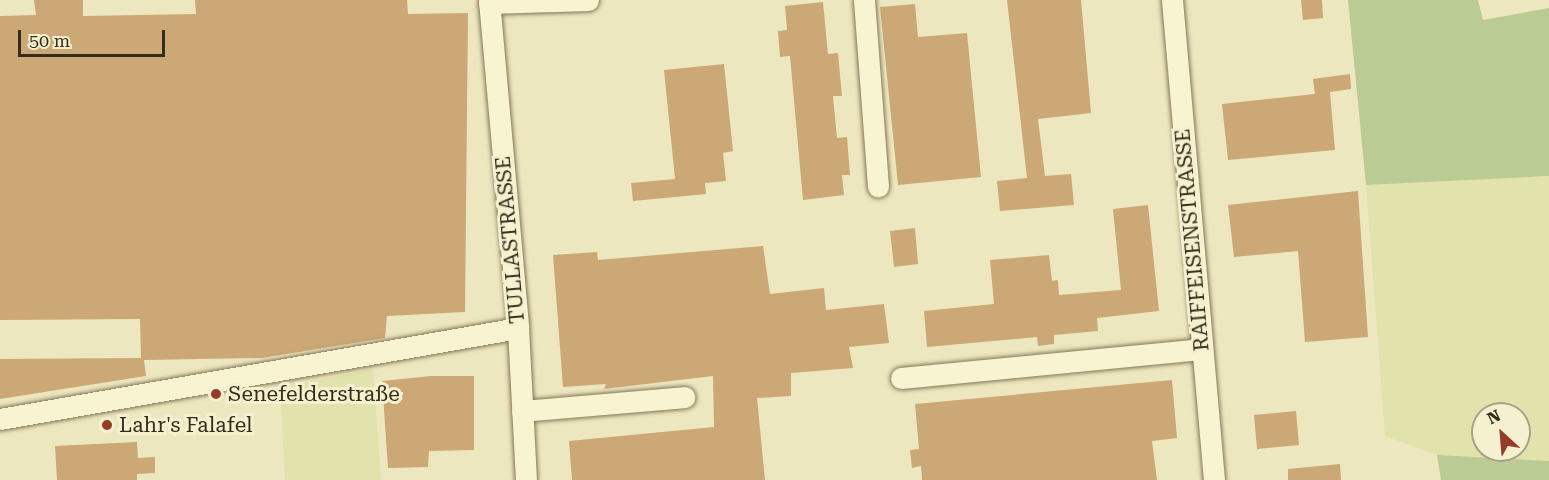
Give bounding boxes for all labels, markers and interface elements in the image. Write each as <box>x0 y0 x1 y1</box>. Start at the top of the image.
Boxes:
scale bar <box>21 18 168 56</box>
text: 50 m <box>29 30 70 51</box>
street label: RAIFFEISENSTRASSE <box>1170 128 1214 352</box>
street label: TULLASTRASSE <box>490 155 530 325</box>
place label: Senefelderstraße <box>228 381 400 407</box>
marker: Senefelderstraße <box>209 387 223 401</box>
north arrow <box>1471 402 1531 462</box>
text: N <box>1484 406 1503 428</box>
place label: Lahr's Falafel <box>119 412 252 438</box>
marker: Lahr's Falafel <box>100 418 114 432</box>

